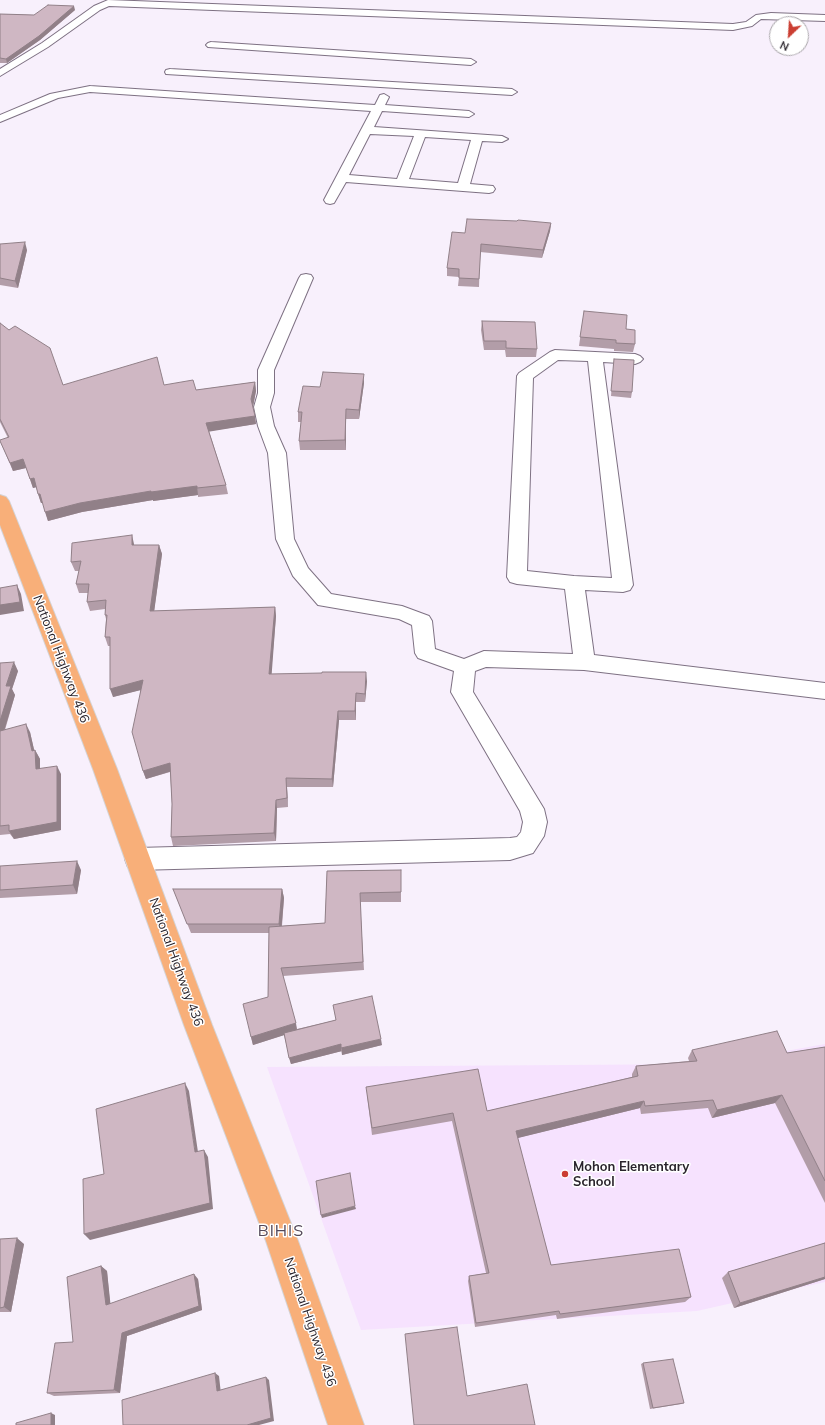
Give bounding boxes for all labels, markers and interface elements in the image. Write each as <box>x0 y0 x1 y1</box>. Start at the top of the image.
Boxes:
north arrow <box>769 16 809 56</box>
text: N <box>778 38 791 54</box>
street label: National Highway 436 <box>29 593 93 725</box>
street label: National Highway 436 <box>145 896 207 1028</box>
place label: Mohon Elementary School <box>573 1159 689 1190</box>
marker: Mohon Elementary School <box>560 1169 570 1179</box>
district label: BIHIS <box>258 1221 304 1241</box>
street label: National Highway 436 <box>281 1255 339 1389</box>

